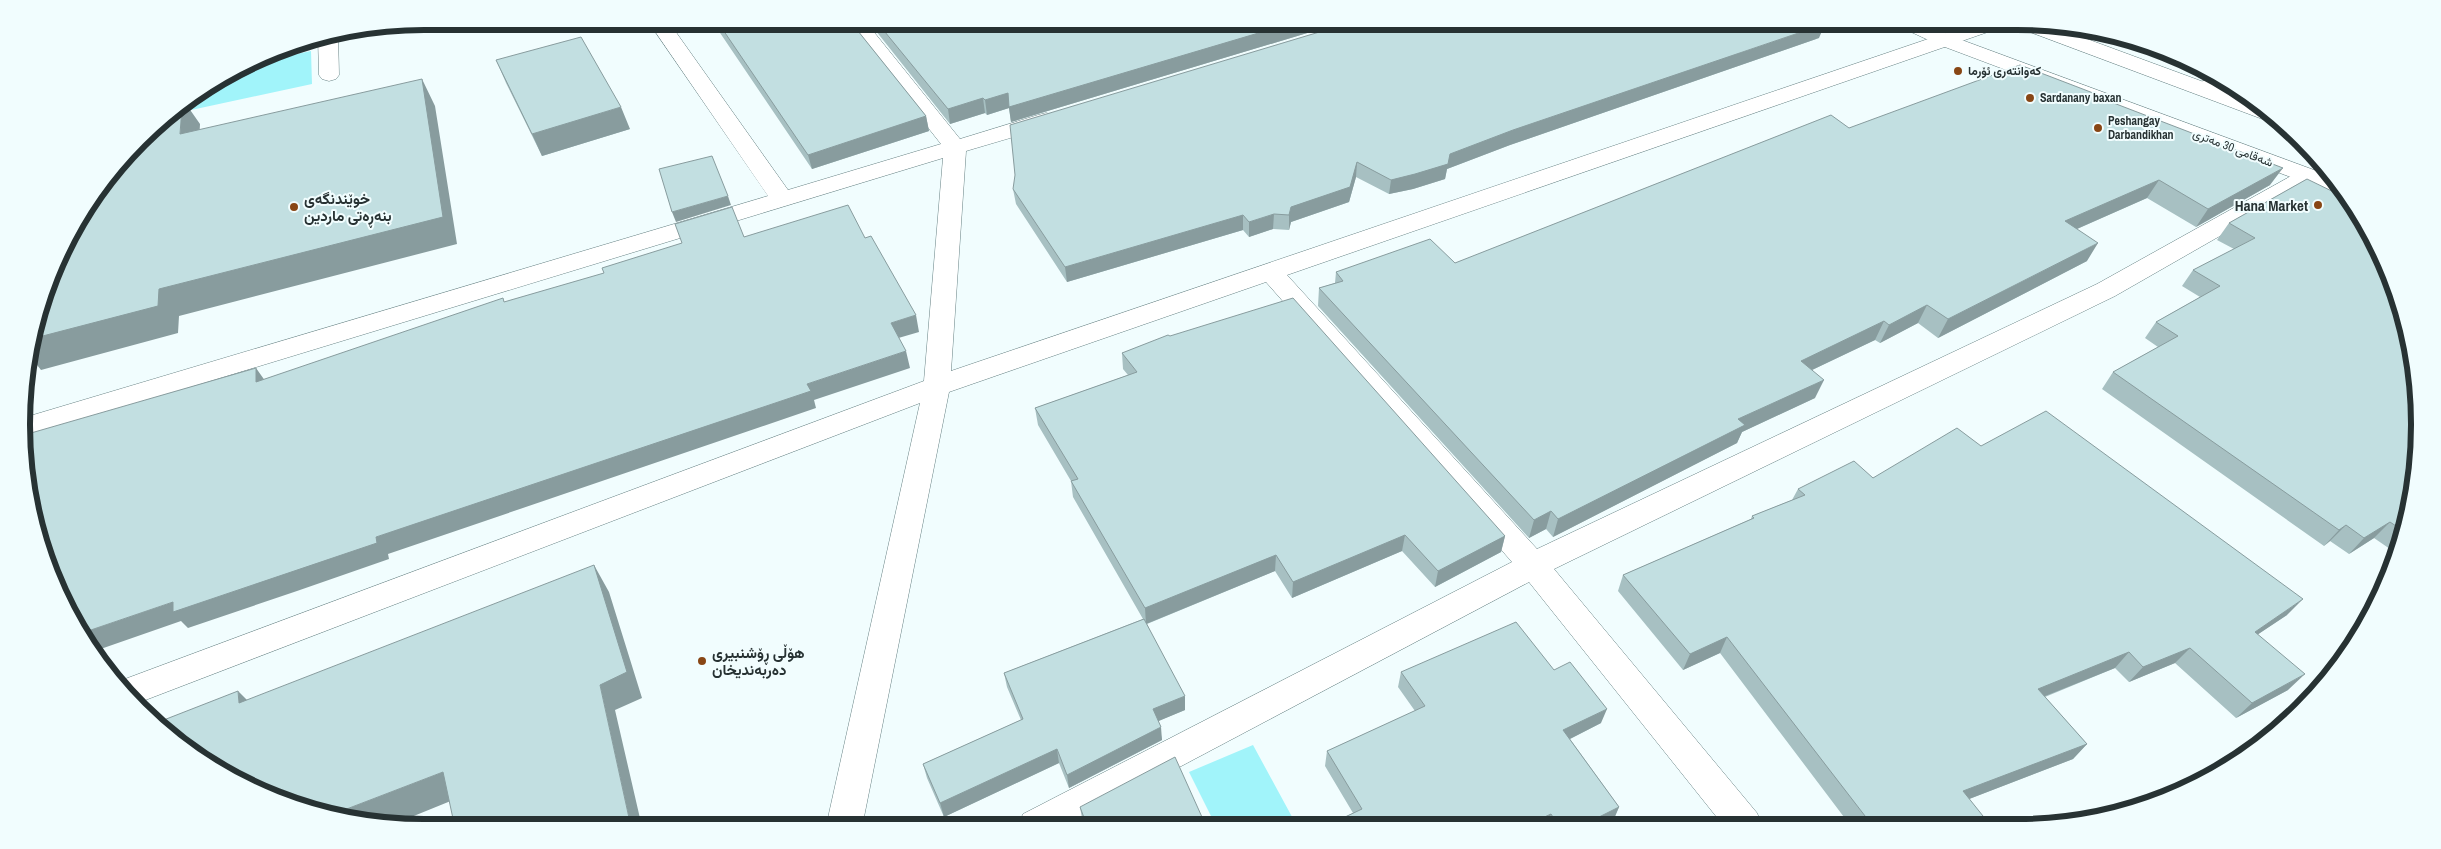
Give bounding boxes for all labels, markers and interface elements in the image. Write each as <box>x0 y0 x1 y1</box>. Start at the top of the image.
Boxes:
place label: کەوانتەری ئۆرما <box>1968 63 2042 79</box>
marker: کەوانتەری ئۆرما <box>1952 65 1964 77</box>
place label: Sardanany baxan <box>2040 90 2122 106</box>
marker: Sardanany baxan <box>2024 92 2036 104</box>
place label: Peshangay Darbandikhan <box>2108 113 2174 143</box>
marker: Peshangay Darbandikhan <box>2092 122 2104 134</box>
street label: شەقامی 30 مەتری <box>2191 125 2275 171</box>
place label: خوێندنگەی بنەڕەتی ماردین <box>304 188 392 228</box>
place label: Hana Market <box>2235 195 2308 216</box>
marker: Hana Market <box>2312 199 2324 211</box>
marker: خوێندنگەی بنەڕەتی ماردین <box>288 201 300 213</box>
place label: هۆڵی ڕۆشنبیری دەربەندیخان <box>712 642 805 680</box>
marker: هۆڵی ڕۆشنبیری دەربەندیخان <box>696 655 708 667</box>

